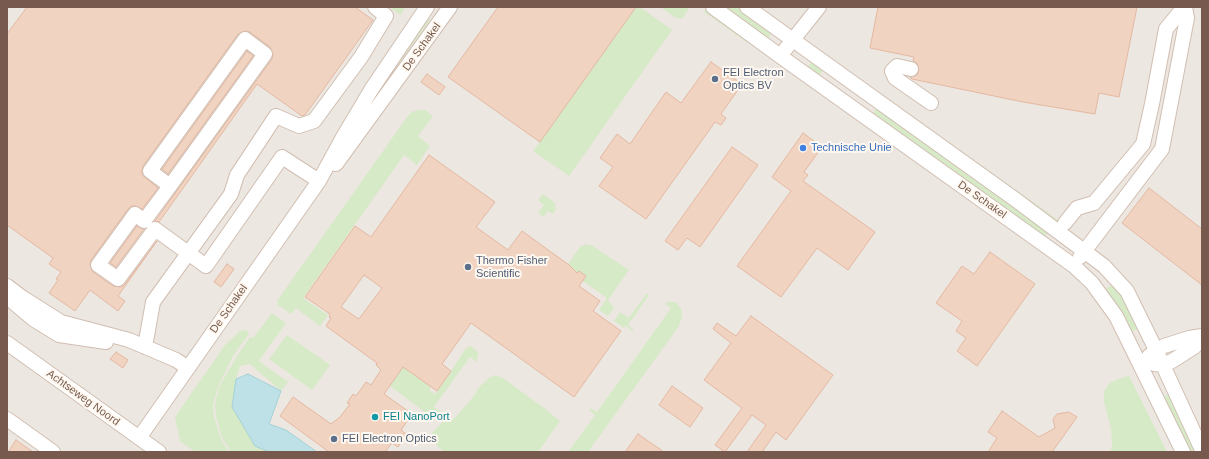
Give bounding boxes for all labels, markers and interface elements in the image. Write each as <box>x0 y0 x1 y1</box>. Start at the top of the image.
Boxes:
street label: De Schakel <box>400 20 444 74</box>
place label: FEI Electron Optics BV <box>723 66 784 92</box>
marker: FEI Electron Optics BV <box>710 74 720 84</box>
place label: Technische Unie <box>811 141 892 155</box>
marker: Technische Unie <box>798 143 808 153</box>
street label: De Schakel <box>955 178 1009 222</box>
place label: Thermo Fisher Scientific <box>476 254 548 280</box>
marker: Thermo Fisher Scientific <box>463 262 473 272</box>
street label: De Schakel <box>207 282 251 336</box>
street label: Achtseweg Noord <box>44 367 122 429</box>
place label: FEI NanoPort <box>383 410 450 424</box>
marker: FEI NanoPort <box>370 412 380 422</box>
place label: FEI Electron Optics <box>342 432 437 446</box>
marker: FEI Electron Optics <box>329 434 339 444</box>

